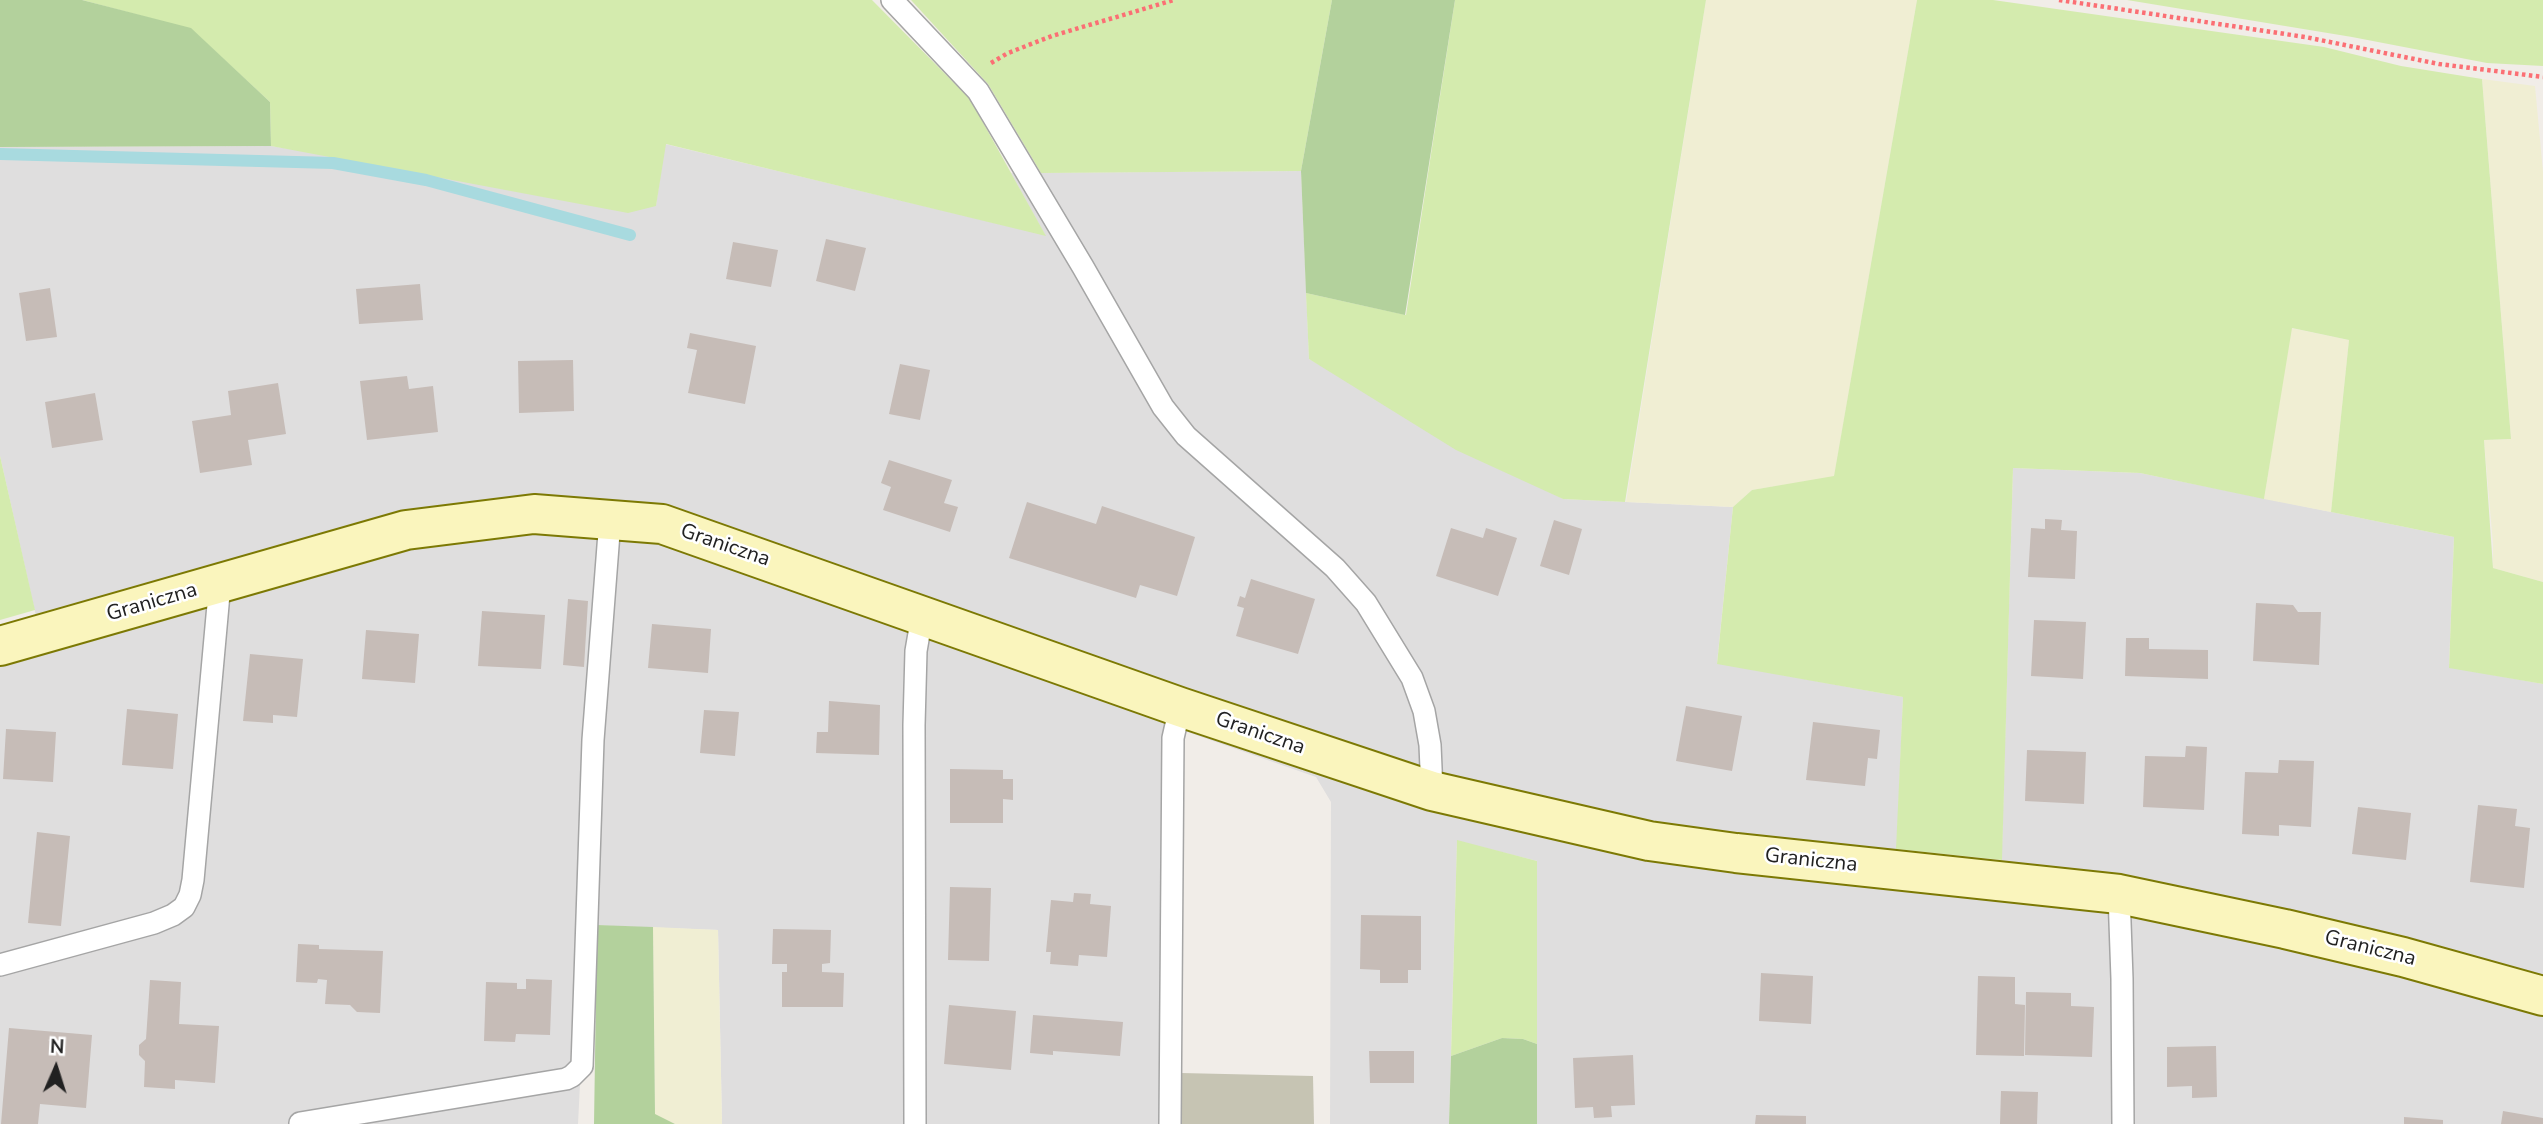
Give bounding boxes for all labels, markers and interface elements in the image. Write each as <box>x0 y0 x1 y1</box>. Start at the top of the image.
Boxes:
street label: Graniczna <box>677 519 773 573</box>
street label: Graniczna <box>104 578 200 628</box>
street label: Graniczna <box>1212 707 1308 761</box>
street label: Graniczna <box>1763 844 1859 878</box>
street label: Graniczna <box>2322 926 2418 972</box>
north arrow <box>21 1033 91 1103</box>
text: N <box>49 1034 65 1060</box>

